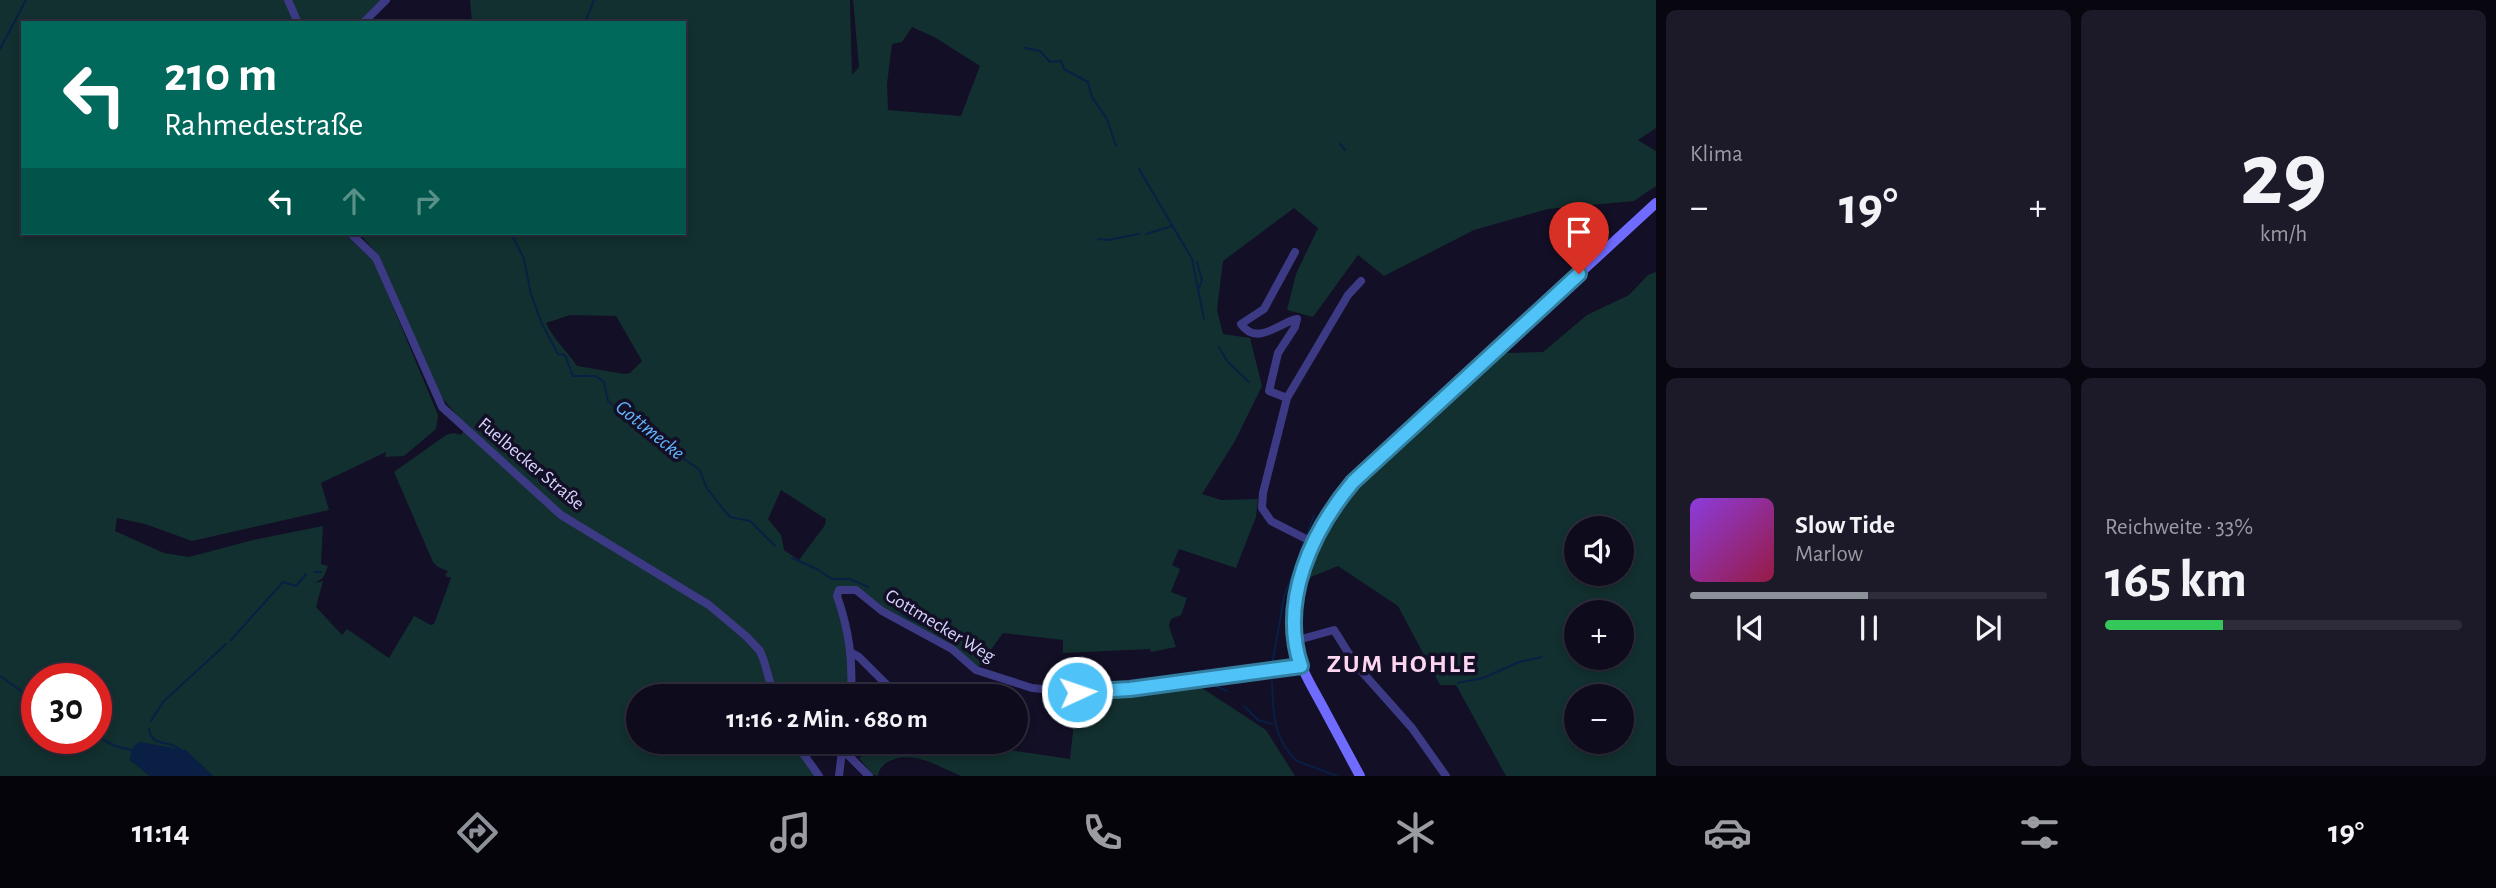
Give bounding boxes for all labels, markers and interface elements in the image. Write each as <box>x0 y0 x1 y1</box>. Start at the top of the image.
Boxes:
icon: left <box>49 49 140 140</box>
text: 210 m <box>164 51 277 100</box>
text: Rahmedestraße <box>164 109 363 141</box>
text: 29 <box>2240 130 2327 221</box>
text: Klima <box>1690 143 1743 166</box>
text: 19° <box>1839 181 1898 233</box>
icon: left <box>262 182 300 220</box>
icon: ahead <box>335 182 373 220</box>
icon: right <box>408 182 446 220</box>
text: − <box>1690 189 1708 227</box>
text: + <box>2029 189 2047 227</box>
pin <box>1549 202 1609 274</box>
icon: arrive <box>1560 213 1598 251</box>
text: km/h <box>2260 223 2307 246</box>
water label: Gottmecke <box>612 396 688 464</box>
street label: Fuelbecker Straße <box>474 414 588 514</box>
text: Slow Tide <box>1795 512 1895 538</box>
map controls <box>1564 516 1634 754</box>
button: sound <box>1564 516 1634 586</box>
text: Reichweite · 33% <box>2105 516 2253 539</box>
text: Marlow <box>1795 543 1863 566</box>
text: 165 km <box>2105 554 2247 606</box>
street label: Gottmecker Weg <box>882 586 999 666</box>
button: + <box>1564 600 1634 670</box>
icon: previous <box>1731 609 1769 647</box>
icon: pause <box>1850 609 1888 647</box>
icon: next <box>1969 609 2007 647</box>
district label: ZUM HOHLE <box>1327 651 1477 677</box>
position arrow <box>1040 655 1114 729</box>
speed limit sign: 30 <box>21 663 112 754</box>
button: − <box>1564 684 1634 754</box>
text: 11:16 · 2 Min. · 680 m <box>726 706 928 732</box>
icon: directions <box>453 808 502 857</box>
icon: music <box>766 808 815 857</box>
icon: phone <box>1078 808 1127 857</box>
icon: climate <box>1391 808 1440 857</box>
icon: car <box>1703 808 1752 857</box>
icon: filters <box>2015 808 2064 857</box>
text: 11:14 <box>132 816 190 848</box>
text: 19° <box>2328 816 2364 848</box>

